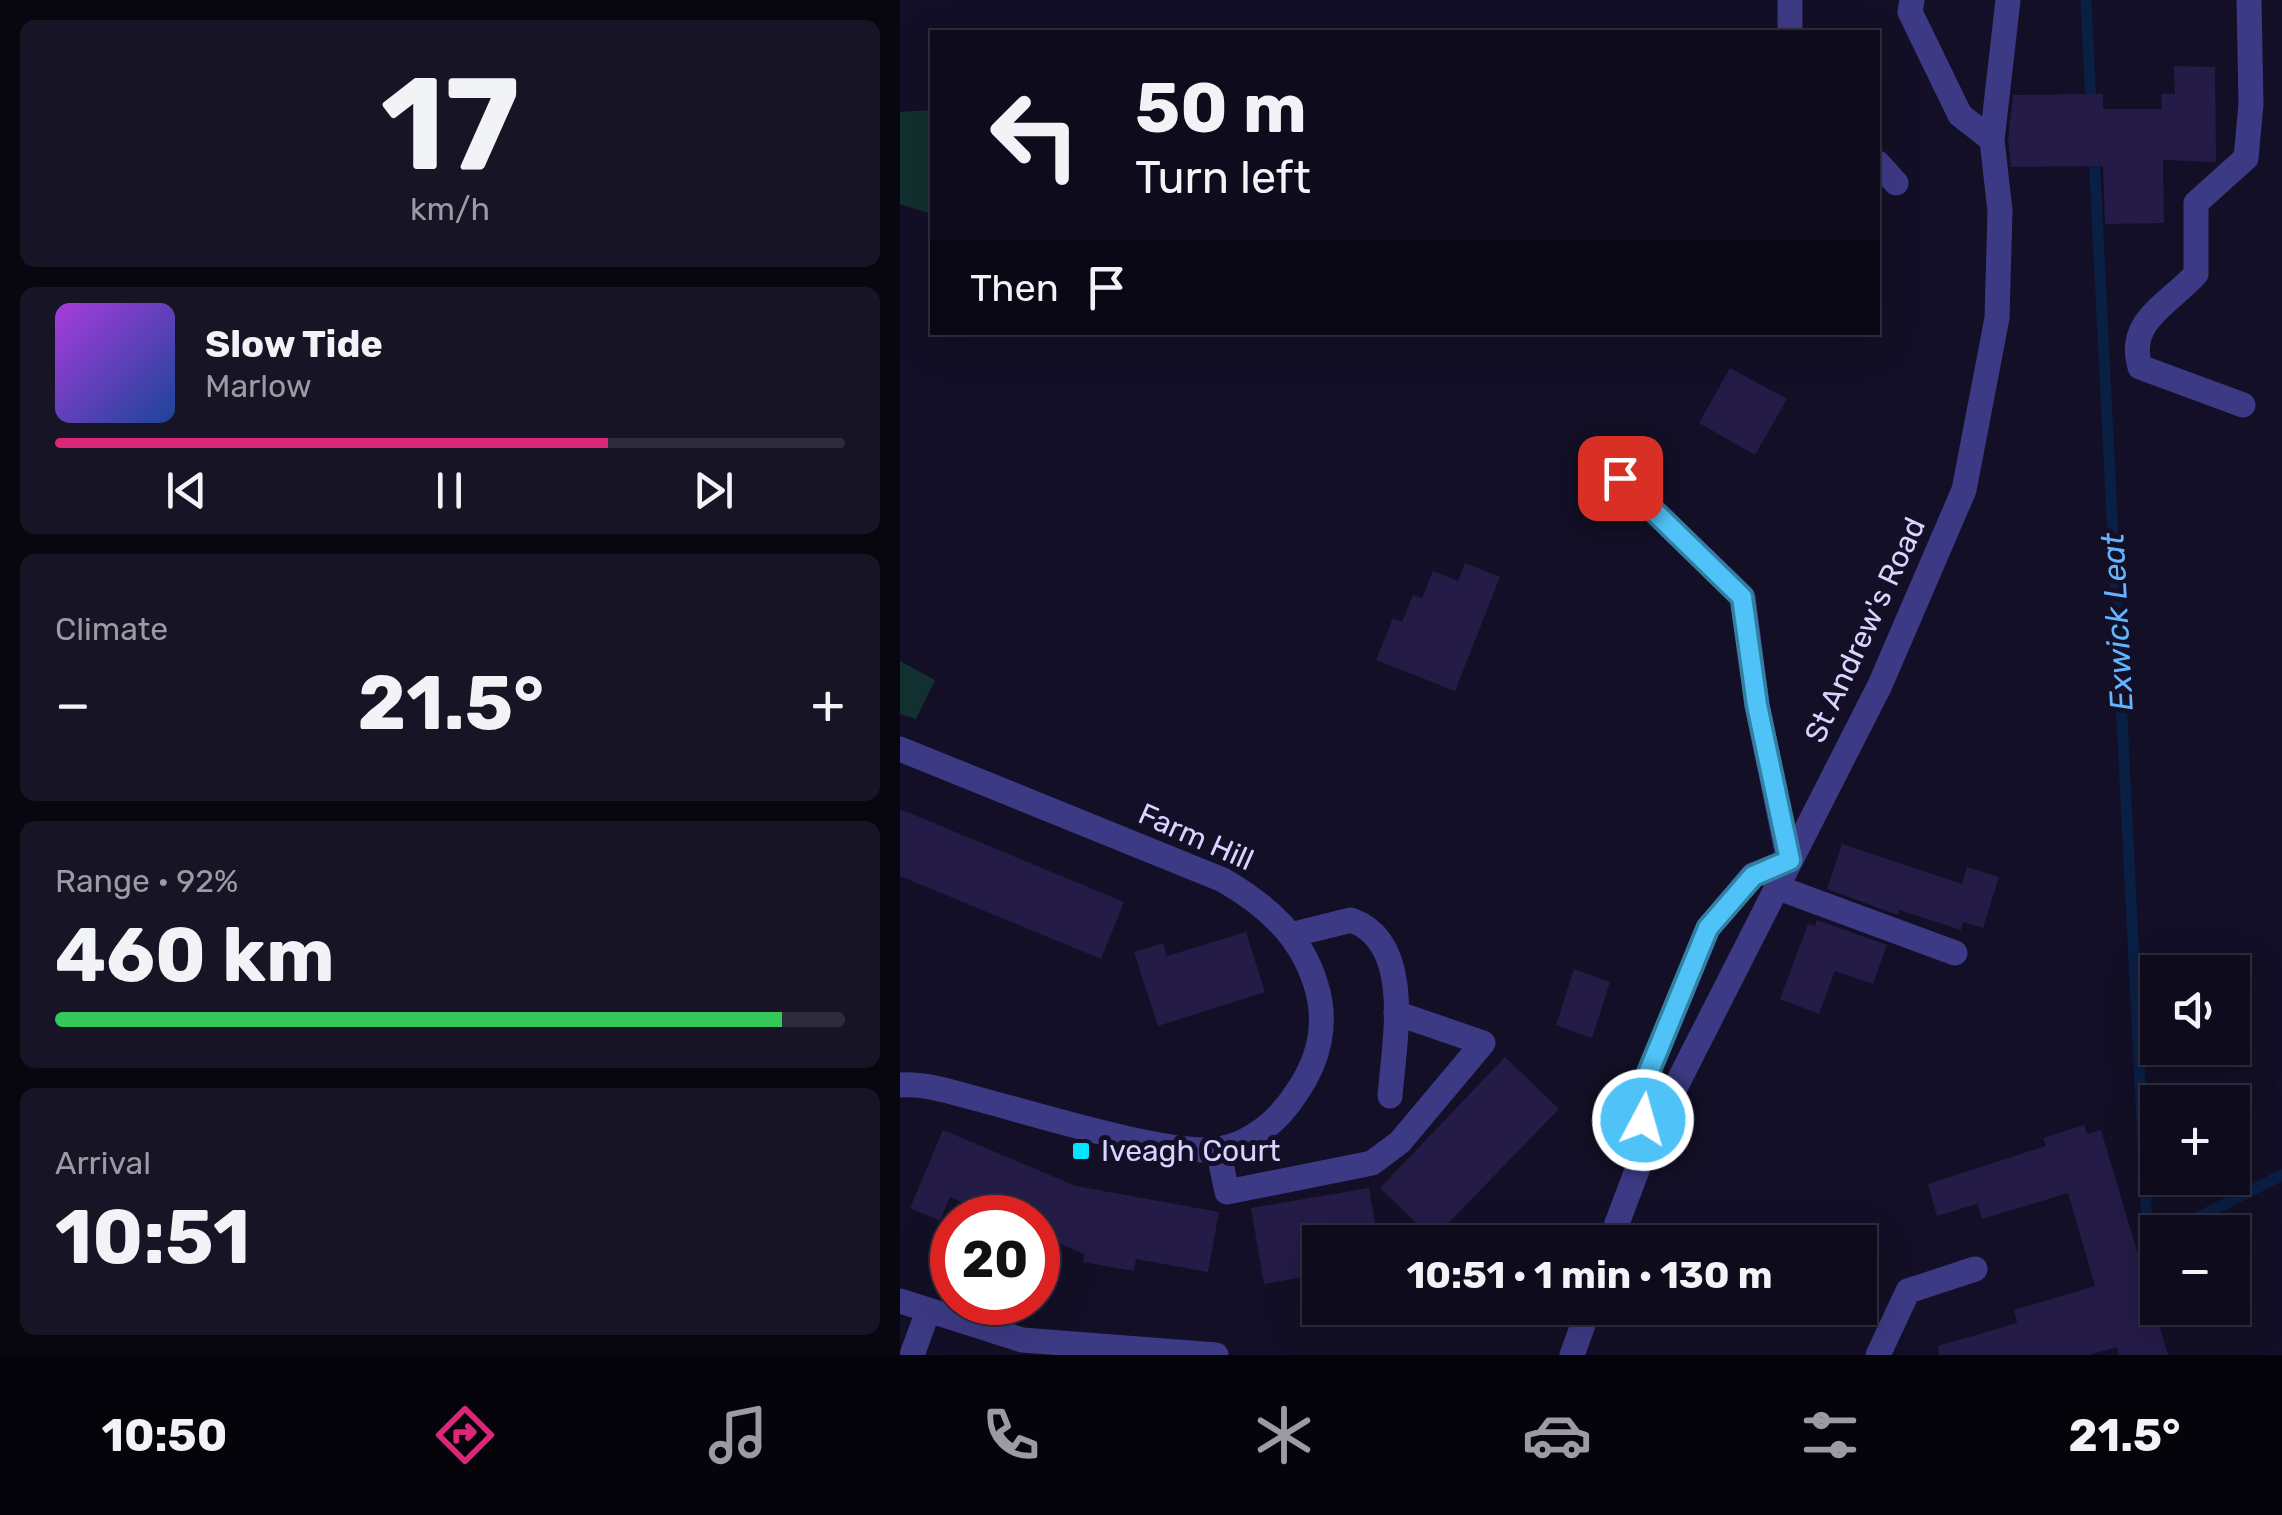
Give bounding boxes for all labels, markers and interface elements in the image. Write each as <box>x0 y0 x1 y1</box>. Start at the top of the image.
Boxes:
text: 17 <box>380 47 520 202</box>
text: 50 m <box>1135 67 1307 150</box>
icon: left <box>970 70 1100 200</box>
text: Turn left <box>1135 151 1311 204</box>
text: km/h <box>410 190 490 228</box>
icon: arrive <box>1079 260 1134 315</box>
text: Then <box>970 265 1059 311</box>
text: Slow Tide <box>205 321 383 367</box>
text: Marlow <box>205 367 312 405</box>
pin <box>1578 436 1663 521</box>
icon: arrive <box>1593 451 1648 506</box>
icon: previous <box>159 463 214 518</box>
icon: pause <box>422 463 477 518</box>
icon: next <box>686 463 741 518</box>
street label: St Andrew's Road <box>1797 512 1933 748</box>
water label: Exwick Leat <box>2093 531 2141 712</box>
text: Climate <box>55 610 168 648</box>
text: 21.5° <box>357 659 544 748</box>
text: − <box>55 672 91 737</box>
text: + <box>811 672 845 737</box>
street label: Farm Hill <box>1133 796 1259 878</box>
text: Range · 92% <box>55 862 238 900</box>
text: 460 km <box>55 911 335 1000</box>
map controls <box>2140 955 2250 1325</box>
button: sound <box>2140 955 2250 1065</box>
position arrow <box>1591 1068 1695 1172</box>
button: + <box>2140 1085 2250 1195</box>
place label: Iveagh Court <box>1101 1133 1281 1169</box>
marker: Iveagh Court <box>1070 1140 1092 1162</box>
text: Arrival <box>55 1144 151 1182</box>
text: 10:51 <box>55 1193 250 1282</box>
speed limit sign: 20 <box>930 1195 1060 1325</box>
button: − <box>2140 1215 2250 1325</box>
text: 10:51 · 1 min · 130 m <box>1406 1252 1773 1298</box>
icon: directions <box>430 1400 500 1470</box>
icon: music <box>703 1400 773 1470</box>
icon: phone <box>976 1400 1046 1470</box>
icon: climate <box>1249 1400 1319 1470</box>
icon: car <box>1522 1400 1592 1470</box>
icon: filters <box>1795 1400 1865 1470</box>
text: 10:50 <box>102 1409 227 1462</box>
text: 21.5° <box>2069 1409 2180 1462</box>

